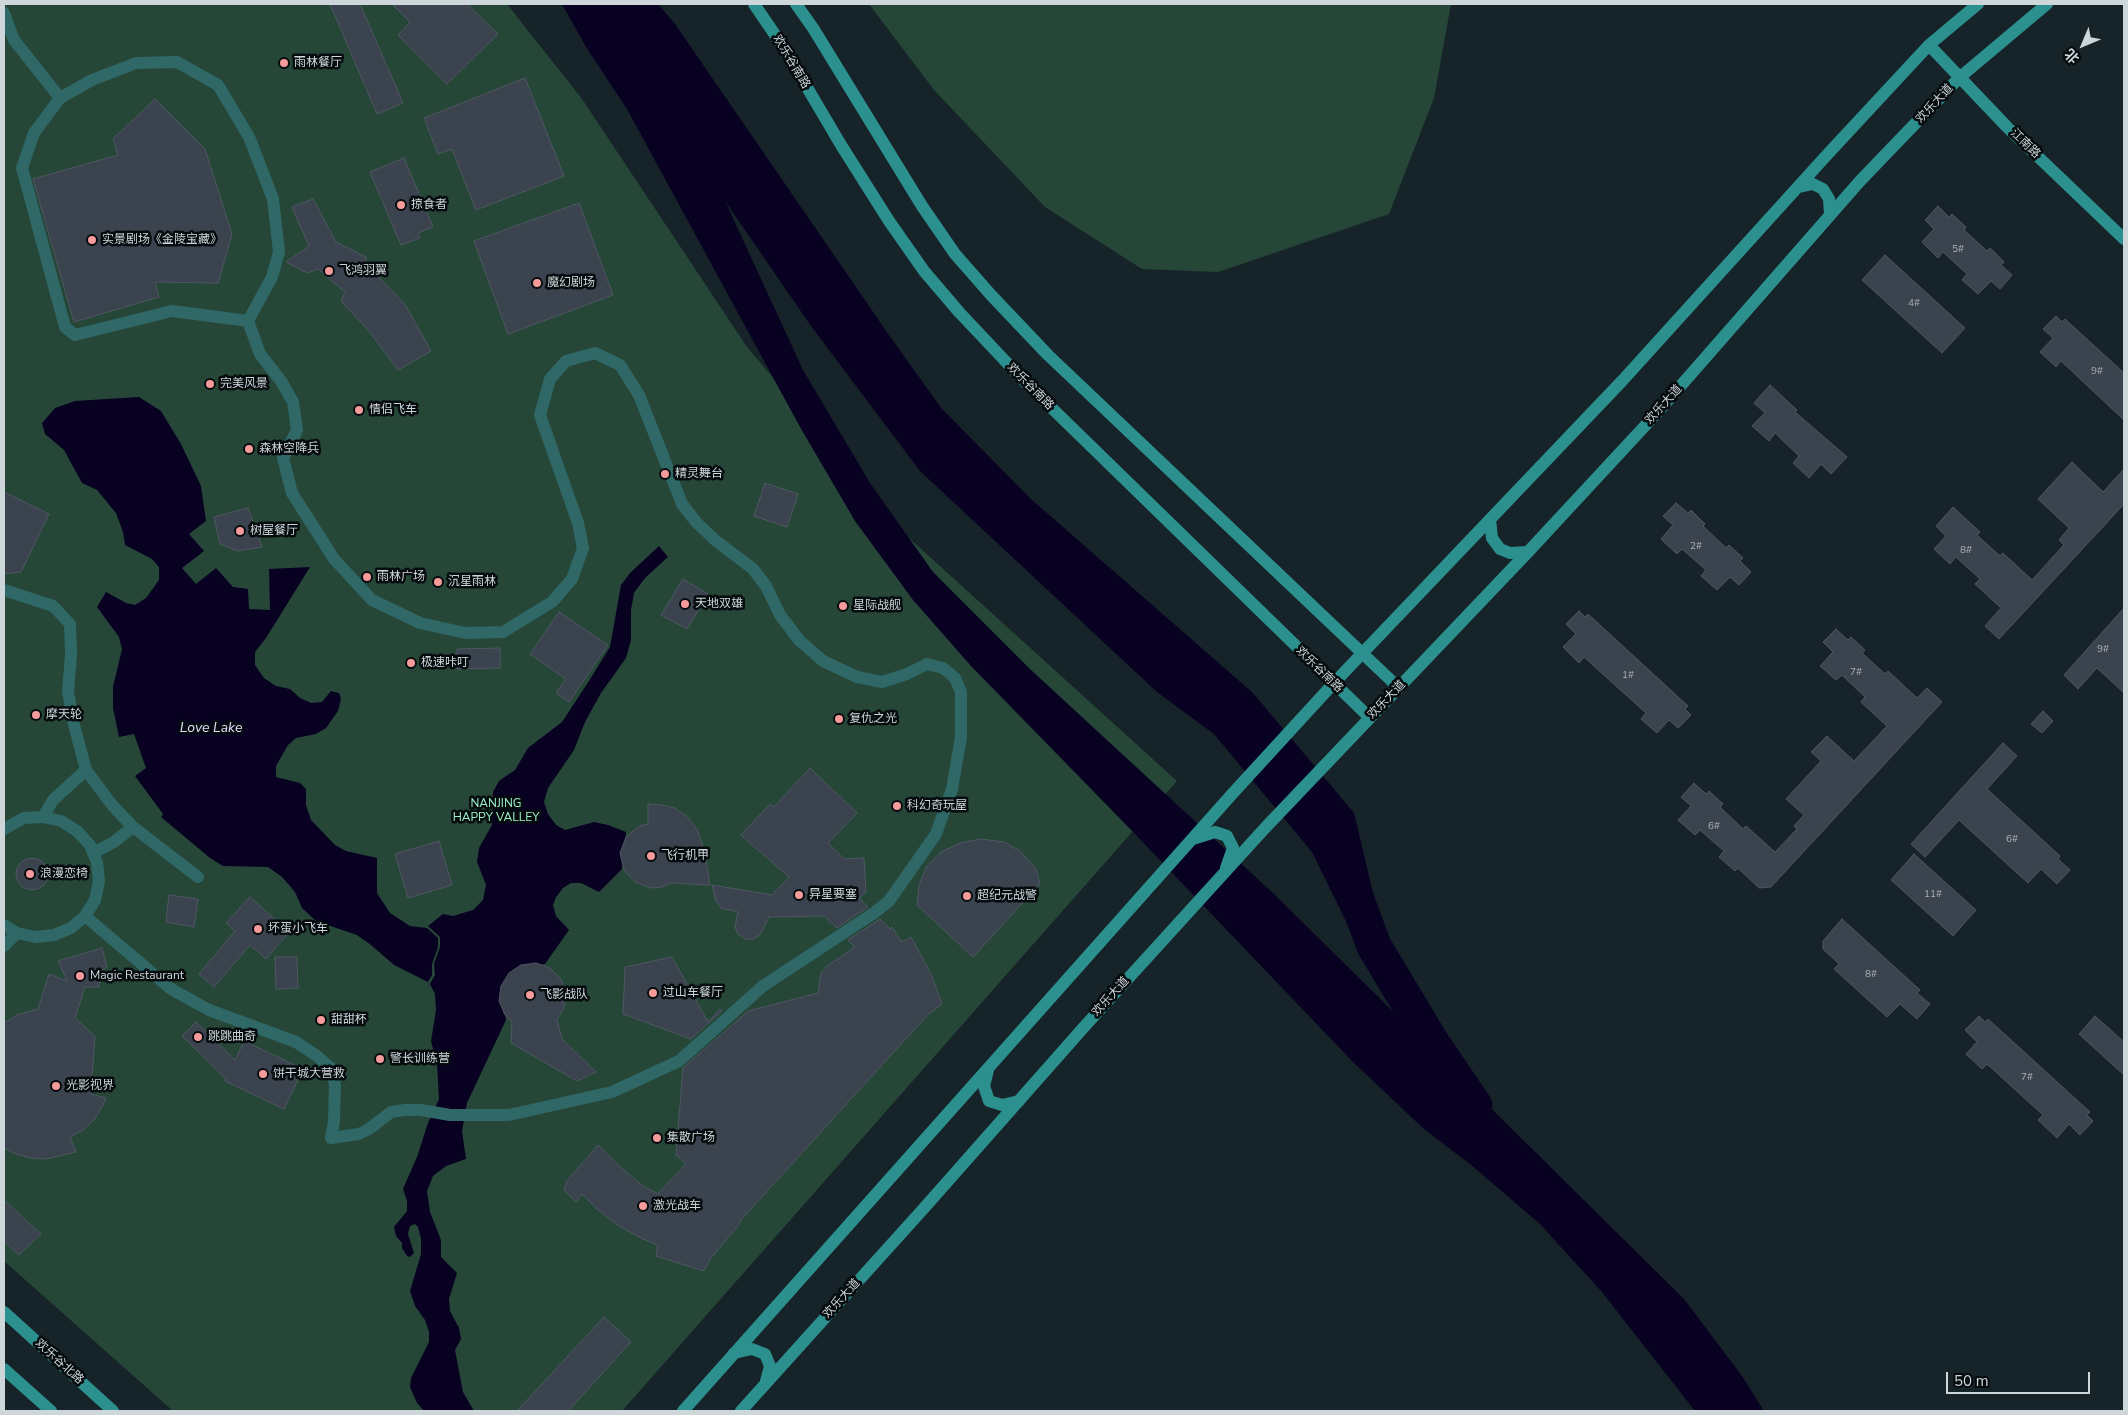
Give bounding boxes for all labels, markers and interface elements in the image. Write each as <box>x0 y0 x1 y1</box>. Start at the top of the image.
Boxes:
north arrow <box>2058 20 2108 70</box>
street label: 欢乐谷南路 <box>769 33 813 91</box>
text: 北 <box>2060 44 2084 68</box>
place label: 雨林餐厅 <box>294 56 342 70</box>
marker: 雨林餐厅 <box>278 57 290 69</box>
street label: 欢乐大道 <box>1913 82 1957 126</box>
street label: 江南路 <box>2007 126 2043 162</box>
place label: 掠食者 <box>411 198 447 212</box>
marker: 掠食者 <box>395 199 407 211</box>
place label: 实景剧场《金陵宝藏》 <box>102 233 222 247</box>
marker: 实景剧场《金陵宝藏》 <box>86 234 98 246</box>
house number: 5# <box>1952 244 1964 256</box>
place label: 飞鸿羽翼 <box>339 264 387 278</box>
marker: 飞鸿羽翼 <box>323 265 335 277</box>
place label: 魔幻剧场 <box>547 276 595 290</box>
marker: 魔幻剧场 <box>531 277 543 289</box>
house number: 4# <box>1908 298 1920 310</box>
street label: 欢乐谷南路 <box>1004 361 1056 413</box>
house number: 9# <box>2091 366 2103 378</box>
place label: 完美风景 <box>220 377 268 391</box>
marker: 完美风景 <box>204 378 216 390</box>
street label: 欢乐大道 <box>1643 382 1685 428</box>
place label: 情侣飞车 <box>369 403 417 417</box>
marker: 情侣飞车 <box>353 404 365 416</box>
place label: 森林空降兵 <box>259 442 319 456</box>
marker: 森林空降兵 <box>243 443 255 455</box>
place label: 精灵舞台 <box>675 467 723 481</box>
marker: 精灵舞台 <box>659 468 671 480</box>
place label: 树屋餐厅 <box>250 524 298 538</box>
marker: 树屋餐厅 <box>234 525 246 537</box>
house number: 2# <box>1690 541 1702 553</box>
house number: 8# <box>1960 545 1972 557</box>
place label: 雨林广场 <box>377 570 425 584</box>
marker: 雨林广场 <box>361 571 373 583</box>
place label: 沉星雨林 <box>448 575 496 589</box>
marker: 沉星雨林 <box>432 576 444 588</box>
place label: 天地双雄 <box>695 597 743 611</box>
marker: 天地双雄 <box>679 598 691 610</box>
place label: 星际战舰 <box>853 599 901 613</box>
marker: 星际战舰 <box>837 600 849 612</box>
street label: 欢乐谷南路 <box>1292 644 1346 696</box>
house number: 9# <box>2097 644 2109 656</box>
place label: 极速咔叮 <box>421 656 469 670</box>
marker: 极速咔叮 <box>405 657 417 669</box>
house number: 7# <box>1850 667 1862 679</box>
house number: 1# <box>1622 670 1634 682</box>
street label: 欢乐大道 <box>1365 678 1409 722</box>
place label: 摩天轮 <box>46 708 82 722</box>
marker: 摩天轮 <box>30 709 42 721</box>
place label: 复仇之光 <box>849 712 897 726</box>
marker: 复仇之光 <box>833 713 845 725</box>
water label: Love Lake <box>180 721 242 737</box>
park label: NANJING HAPPY VALLEY <box>453 797 539 825</box>
place label: 科幻奇玩屋 <box>907 799 967 813</box>
marker: 科幻奇玩屋 <box>891 800 903 812</box>
house number: 6# <box>1708 821 1720 833</box>
house number: 6# <box>2006 834 2018 846</box>
place label: 飞行机甲 <box>661 849 709 863</box>
marker: 飞行机甲 <box>645 850 657 862</box>
place label: 浪漫恋椅 <box>40 867 88 881</box>
marker: 浪漫恋椅 <box>24 868 36 880</box>
place label: 异星要塞 <box>809 888 857 902</box>
marker: 异星要塞 <box>793 889 805 901</box>
place label: 超纪元战警 <box>977 889 1037 903</box>
house number: 11# <box>1924 889 1942 901</box>
marker: 超纪元战警 <box>961 890 973 902</box>
place label: 坏蛋小飞车 <box>268 922 328 936</box>
marker: 坏蛋小飞车 <box>252 923 264 935</box>
place label: Magic Restaurant <box>90 969 184 983</box>
house number: 8# <box>1865 969 1877 981</box>
marker: Magic Restaurant <box>74 970 86 982</box>
street label: 欢乐大道 <box>1090 974 1132 1020</box>
place label: 过山车餐厅 <box>663 986 723 1000</box>
marker: 过山车餐厅 <box>647 987 659 999</box>
place label: 飞影战队 <box>540 988 588 1002</box>
marker: 飞影战队 <box>524 989 536 1001</box>
place label: 甜甜杯 <box>331 1013 367 1027</box>
marker: 甜甜杯 <box>315 1014 327 1026</box>
place label: 跳跳曲奇 <box>208 1030 256 1044</box>
marker: 跳跳曲奇 <box>192 1031 204 1043</box>
place label: 警长训练营 <box>390 1052 450 1066</box>
marker: 警长训练营 <box>374 1053 386 1065</box>
place label: 饼干城大营救 <box>273 1067 345 1081</box>
marker: 饼干城大营救 <box>257 1068 269 1080</box>
house number: 7# <box>2021 1072 2033 1084</box>
place label: 光影视界 <box>66 1079 114 1093</box>
marker: 光影视界 <box>50 1080 62 1092</box>
place label: 集散广场 <box>667 1131 715 1145</box>
marker: 集散广场 <box>651 1132 663 1144</box>
place label: 激光战车 <box>653 1199 701 1213</box>
marker: 激光战车 <box>637 1200 649 1212</box>
street label: 欢乐大道 <box>821 1276 863 1322</box>
street label: 欢乐谷北路 <box>32 1337 86 1387</box>
scale bar <box>1948 1362 2092 1394</box>
text: 50 m <box>1954 1371 1989 1391</box>

